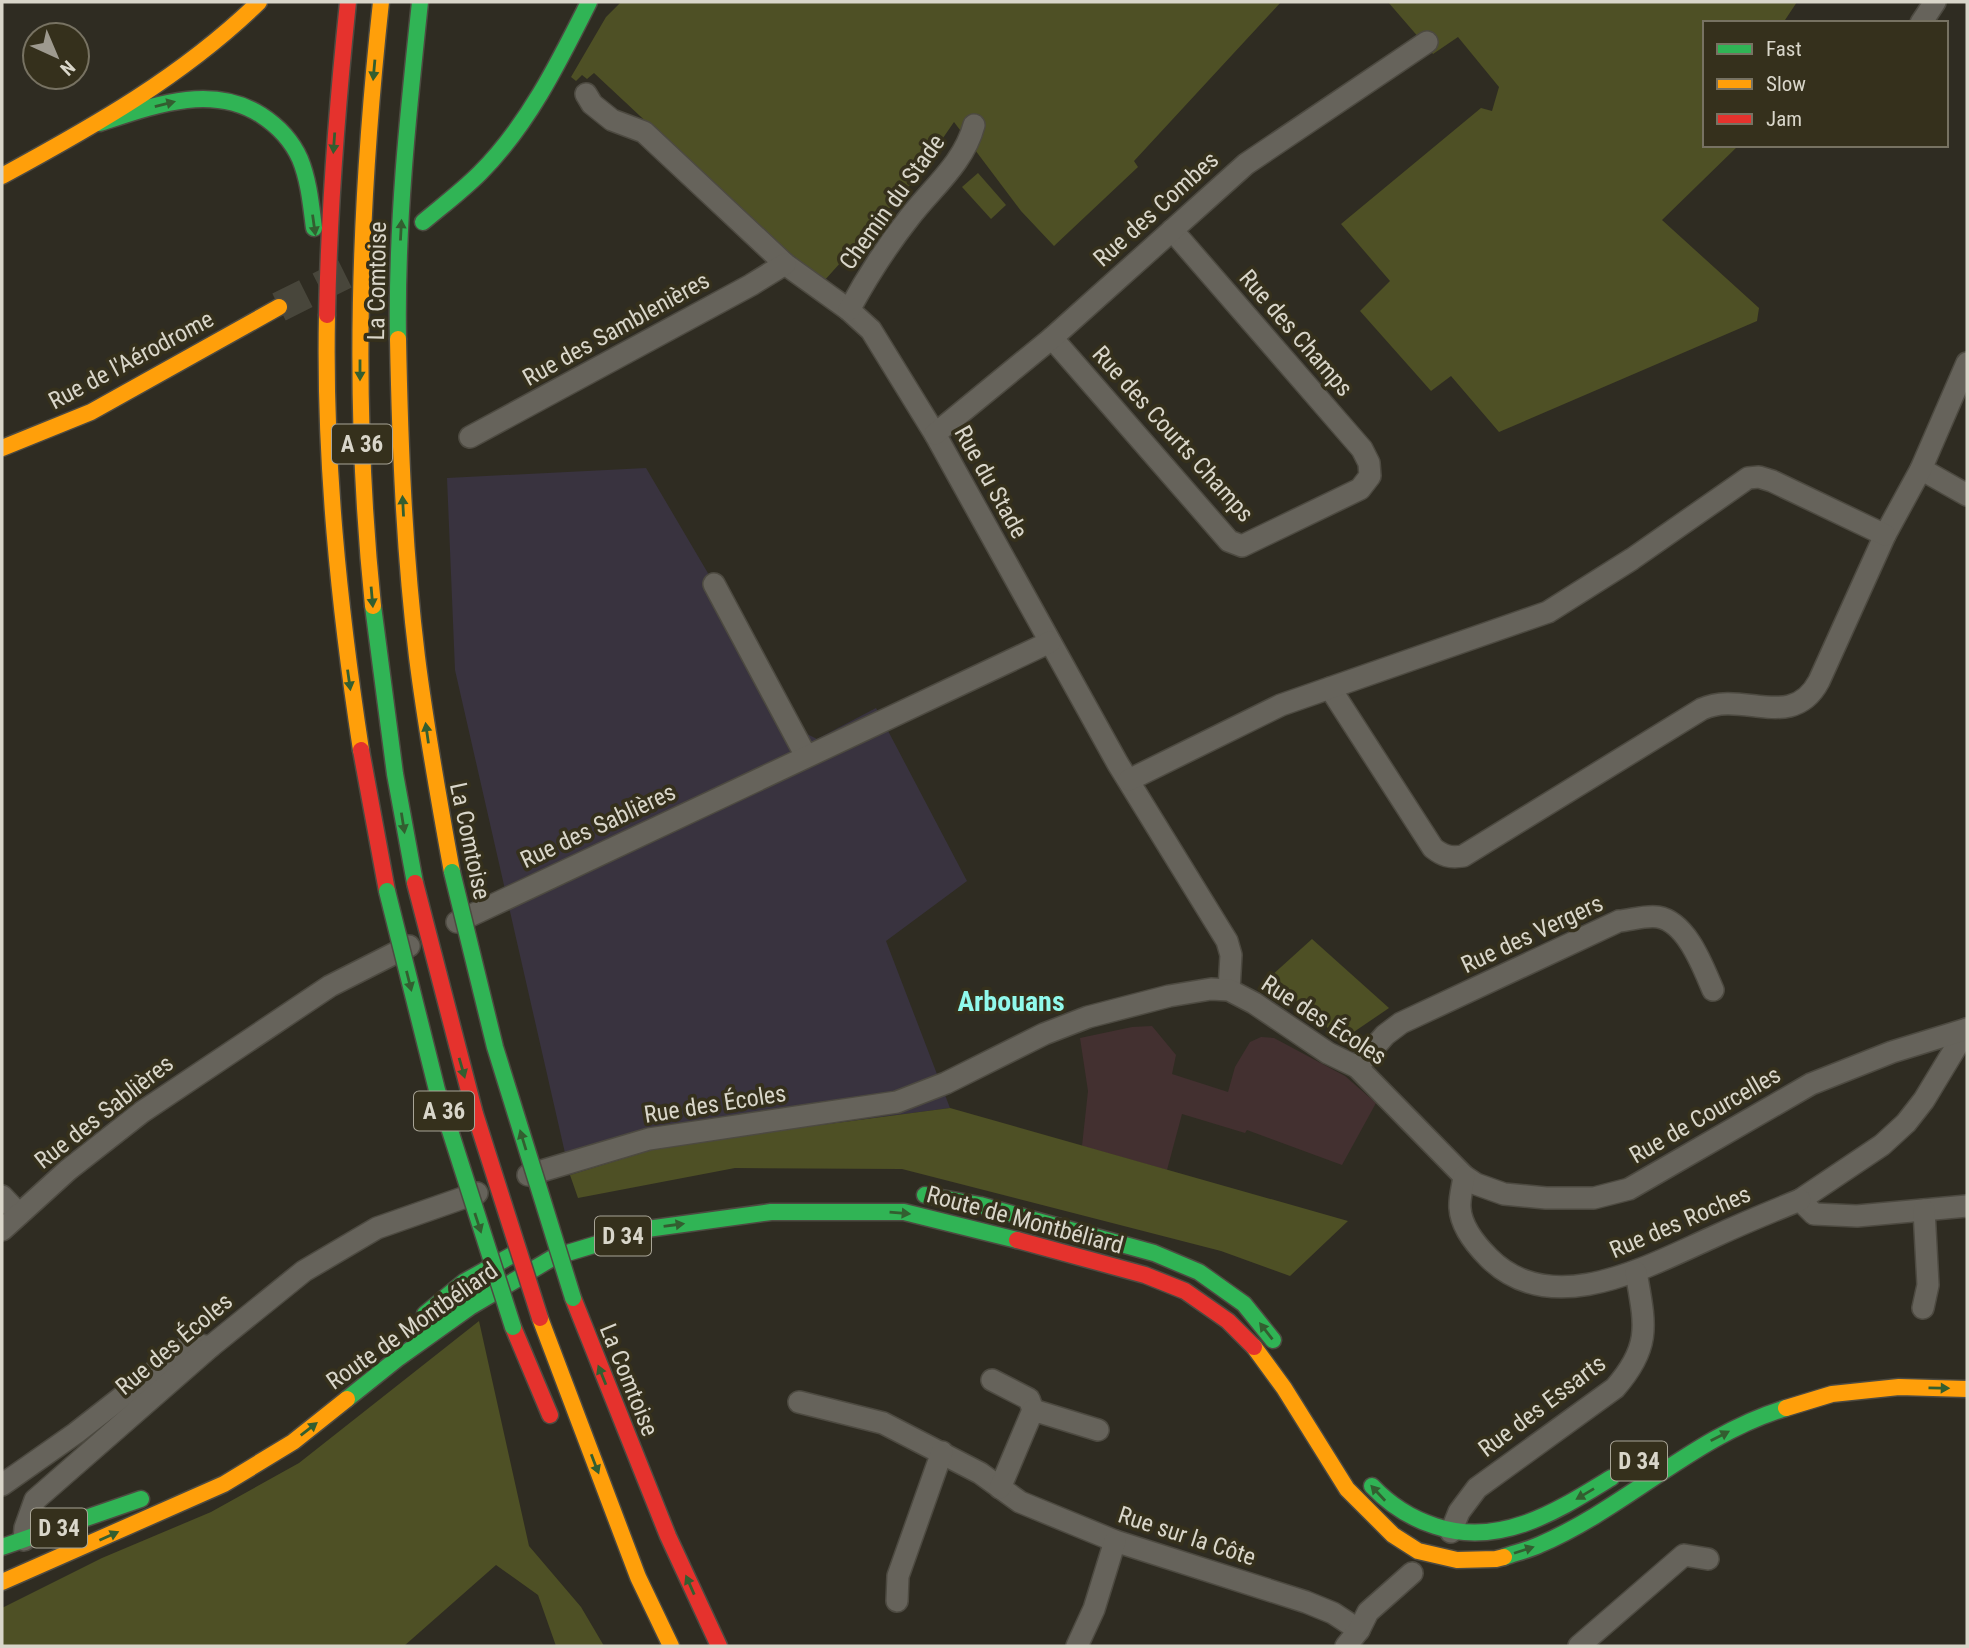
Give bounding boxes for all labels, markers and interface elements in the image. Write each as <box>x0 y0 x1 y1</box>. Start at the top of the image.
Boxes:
north arrow <box>21 21 91 91</box>
legend <box>1703 21 1948 147</box>
text: Fast <box>1766 37 1802 61</box>
text: N <box>55 56 80 80</box>
one-way arrow <box>368 59 379 81</box>
text: Slow <box>1766 72 1806 96</box>
one-way arrow <box>154 98 176 109</box>
text: Jam <box>1766 107 1802 131</box>
street label: Chemin du Stade <box>834 129 950 275</box>
one-way arrow <box>329 132 340 154</box>
street label: Rue des Combes <box>1088 146 1224 272</box>
one-way arrow <box>308 214 319 236</box>
one-way arrow <box>395 219 406 241</box>
street label: La Comtoise <box>362 221 392 341</box>
street label: Rue des Champs <box>1234 264 1358 402</box>
street label: Rue des Samblenières <box>518 266 714 392</box>
street label: Rue de l'Aérodrome <box>44 305 218 415</box>
street label: Rue des Courts Champs <box>1087 340 1259 528</box>
one-way arrow <box>354 359 366 381</box>
street label: Rue du Stade <box>949 421 1033 543</box>
road number: A 36 <box>332 424 392 464</box>
one-way arrow <box>398 495 409 517</box>
one-way arrow <box>367 586 378 608</box>
one-way arrow <box>344 670 355 692</box>
one-way arrow <box>421 721 432 743</box>
street label: Rue des Sablières <box>516 778 680 874</box>
street label: La Comtoise <box>444 780 496 902</box>
one-way arrow <box>398 812 409 834</box>
street label: Rue des Vergers <box>1457 889 1607 979</box>
street label: Rue des Écoles <box>1256 969 1392 1071</box>
one-way arrow <box>404 970 415 992</box>
district label: Arbouans <box>957 985 1065 1018</box>
street label: Rue des Sablières <box>29 1049 179 1175</box>
one-way arrow <box>457 1057 468 1079</box>
street label: Rue de Courcelles <box>1625 1060 1785 1170</box>
street label: Rue des Écoles <box>642 1079 788 1129</box>
road number: A 36 <box>414 1092 474 1130</box>
one-way arrow <box>517 1129 527 1150</box>
street label: Route de Montbéliard <box>924 1180 1126 1260</box>
street label: Rue des Roches <box>1605 1180 1755 1264</box>
one-way arrow <box>889 1208 911 1219</box>
one-way arrow <box>474 1213 484 1234</box>
road number: D 34 <box>595 1217 651 1256</box>
one-way arrow <box>663 1220 685 1231</box>
street label: Route de Montbéliard <box>321 1256 503 1396</box>
street label: Rue des Écoles <box>110 1287 238 1401</box>
street label: La Comtoise <box>594 1320 664 1440</box>
one-way arrow <box>1258 1322 1273 1340</box>
street label: Rue des Essarts <box>1473 1349 1611 1463</box>
one-way arrow <box>596 1364 607 1385</box>
one-way arrow <box>1928 1382 1950 1393</box>
one-way arrow <box>300 1421 318 1436</box>
one-way arrow <box>1711 1431 1731 1443</box>
road number: D 34 <box>1611 1442 1667 1480</box>
one-way arrow <box>589 1454 600 1475</box>
one-way arrow <box>1371 1485 1387 1502</box>
one-way arrow <box>1576 1487 1595 1500</box>
street label: Rue sur la Côte <box>1115 1501 1259 1571</box>
road number: D 34 <box>31 1508 87 1548</box>
one-way arrow <box>99 1530 120 1541</box>
one-way arrow <box>1514 1544 1535 1555</box>
one-way arrow <box>684 1574 695 1595</box>

